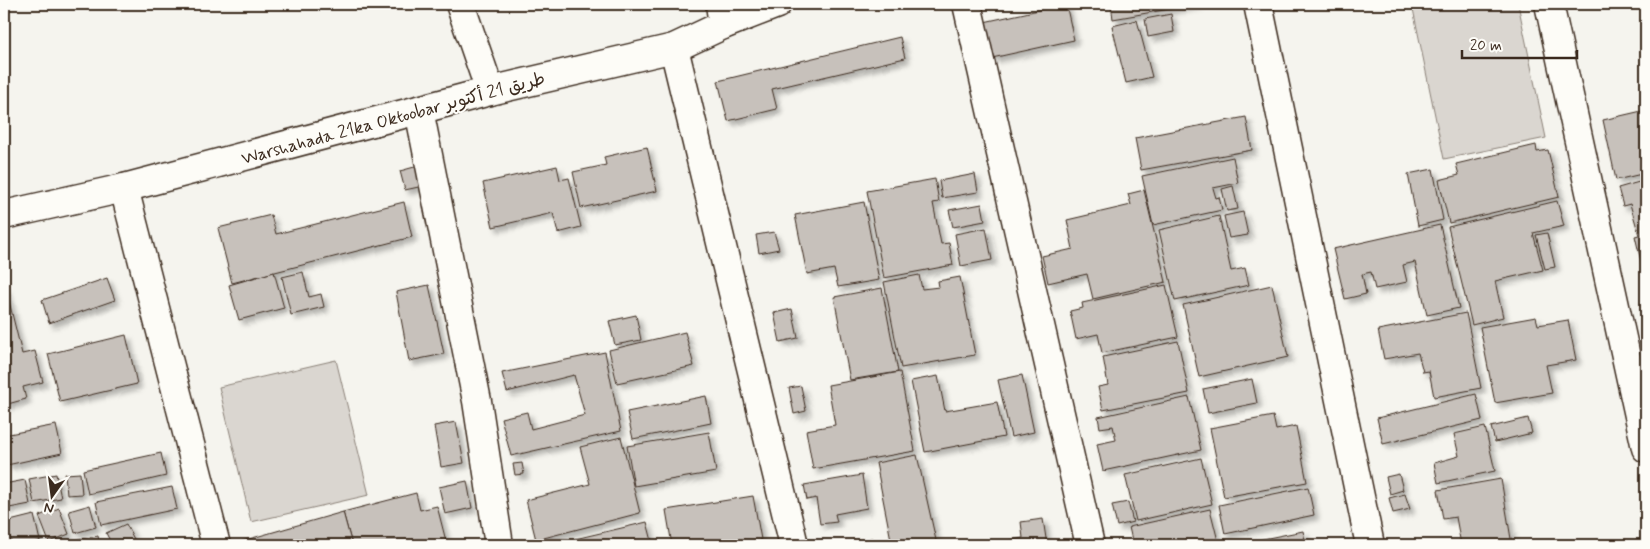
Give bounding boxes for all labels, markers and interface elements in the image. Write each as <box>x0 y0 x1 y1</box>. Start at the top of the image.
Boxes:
scale bar <box>1462 28 1578 60</box>
text: 20 m <box>1470 36 1502 56</box>
street label: Warshahada 21ka Oktoobar طريق 21 أكتوبر <box>239 67 548 171</box>
north arrow <box>28 472 78 522</box>
text: N <box>42 498 56 518</box>

